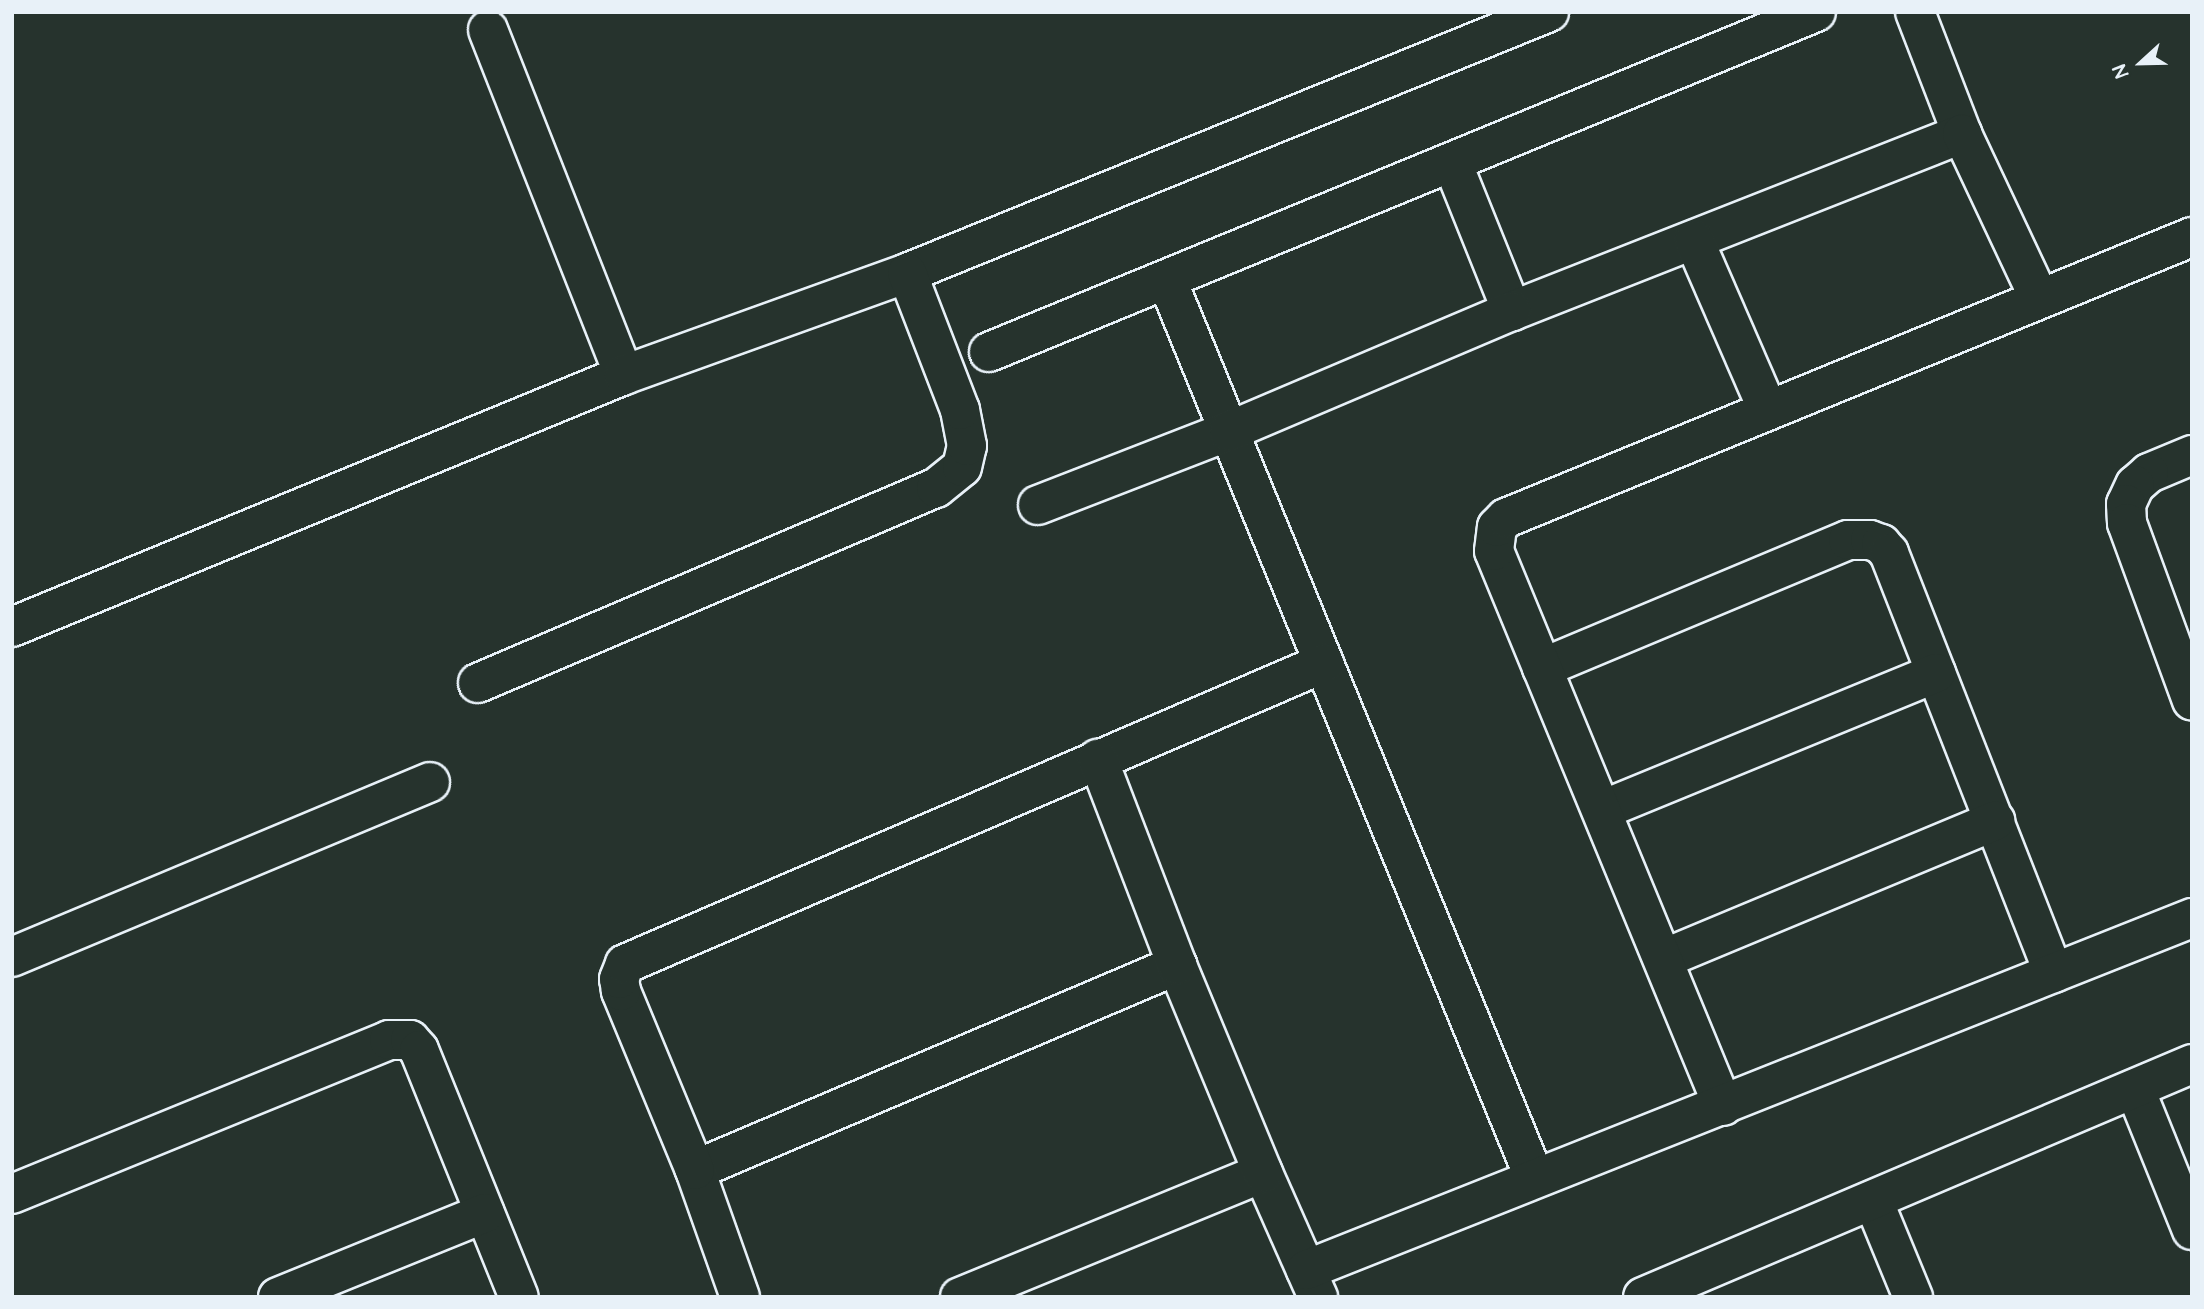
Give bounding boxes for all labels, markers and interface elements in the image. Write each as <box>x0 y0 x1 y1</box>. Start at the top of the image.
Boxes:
north arrow <box>2106 28 2176 98</box>
text: N <box>2106 60 2136 82</box>

